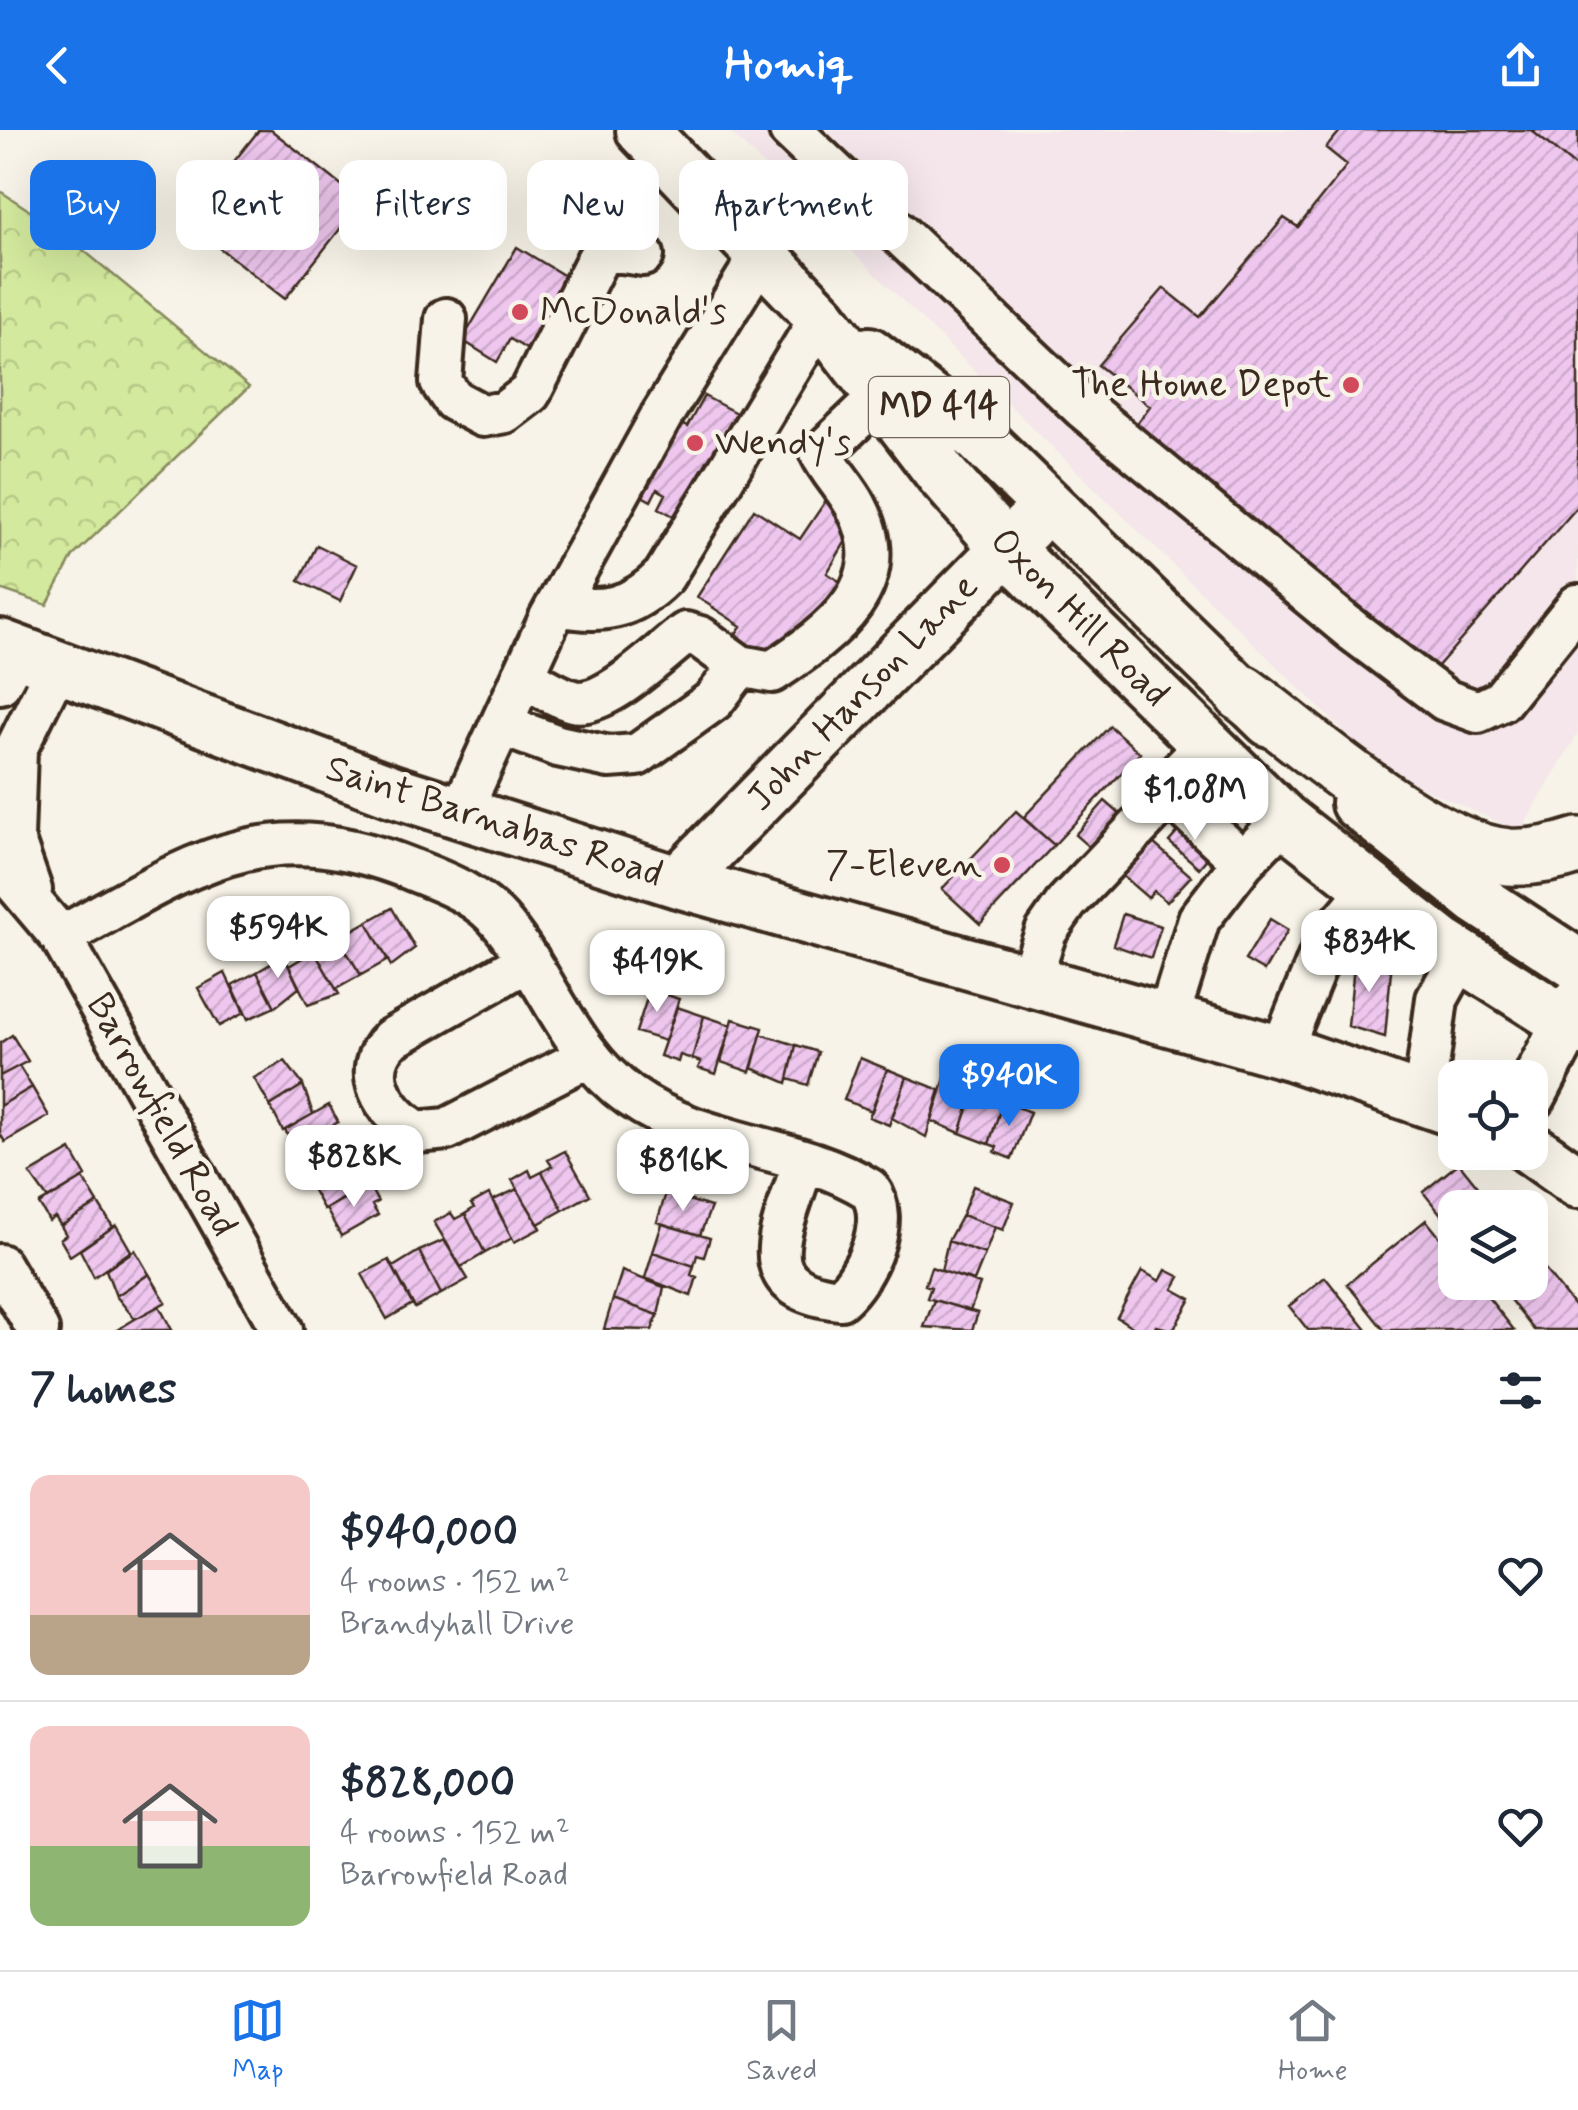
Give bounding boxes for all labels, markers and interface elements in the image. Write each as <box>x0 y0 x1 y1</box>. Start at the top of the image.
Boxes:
text: Homiq <box>725 36 853 95</box>
icon: back <box>30 38 85 93</box>
icon: share <box>1493 38 1548 93</box>
chip: Buy <box>30 160 156 250</box>
chip: Rent <box>176 160 319 250</box>
chip: Filters <box>339 160 507 250</box>
chip: New <box>527 160 659 250</box>
chip: Apartment <box>679 160 908 250</box>
place label: McDonald's <box>540 288 727 337</box>
marker: McDonald's <box>509 301 531 323</box>
place label: The Home Depot <box>1071 361 1331 410</box>
marker: The Home Depot <box>1340 374 1362 396</box>
road number: MD 414 <box>869 377 1009 437</box>
place label: Wendy's <box>715 419 851 468</box>
marker: Wendy's <box>684 432 706 454</box>
street label: Oxon Hill Road <box>979 518 1179 718</box>
street label: John Hanson Lane <box>737 564 989 822</box>
street label: Saint Barnabas Road <box>319 744 669 900</box>
pin: $1.08M <box>1114 758 1276 843</box>
text: $1.08M <box>1143 769 1247 811</box>
place label: 7-Eleven <box>826 841 982 890</box>
marker: 7-Eleven <box>991 854 1013 876</box>
pin: $594K <box>208 896 348 981</box>
text: $594K <box>229 907 327 949</box>
pin: $834K <box>1299 910 1439 995</box>
text: $834K <box>1323 921 1415 963</box>
pin: $419K <box>587 930 727 1015</box>
text: $419K <box>612 941 702 983</box>
street label: Barrowfield Road <box>74 985 248 1245</box>
pin: $940K <box>939 1044 1079 1129</box>
text: $940K <box>961 1055 1057 1097</box>
map controls <box>1438 1060 1548 1300</box>
button: locate <box>1438 1060 1548 1170</box>
pin: $828K <box>284 1125 424 1210</box>
pin: $816K <box>613 1129 753 1214</box>
text: $828K <box>307 1136 401 1178</box>
text: $816K <box>639 1140 727 1182</box>
button: layers <box>1438 1190 1548 1300</box>
text: 7 homes <box>30 1363 177 1418</box>
icon: filters <box>1493 1363 1548 1418</box>
text: $940,000 <box>340 1506 518 1561</box>
icon: home <box>110 1515 230 1635</box>
icon: heart <box>1493 1548 1548 1603</box>
text: 4 rooms · 152 m² <box>340 1561 570 1603</box>
text: Brandyhall Drive <box>340 1603 574 1645</box>
text: $828,000 <box>340 1757 515 1812</box>
icon: home <box>110 1766 230 1886</box>
icon: heart <box>1493 1799 1548 1854</box>
text: 4 rooms · 152 m² <box>340 1812 570 1854</box>
text: Barrowfield Road <box>340 1854 568 1896</box>
tab: Map <box>230 1993 285 2090</box>
tab: Saved <box>746 1993 817 2090</box>
tab: Home <box>1278 1993 1348 2090</box>

